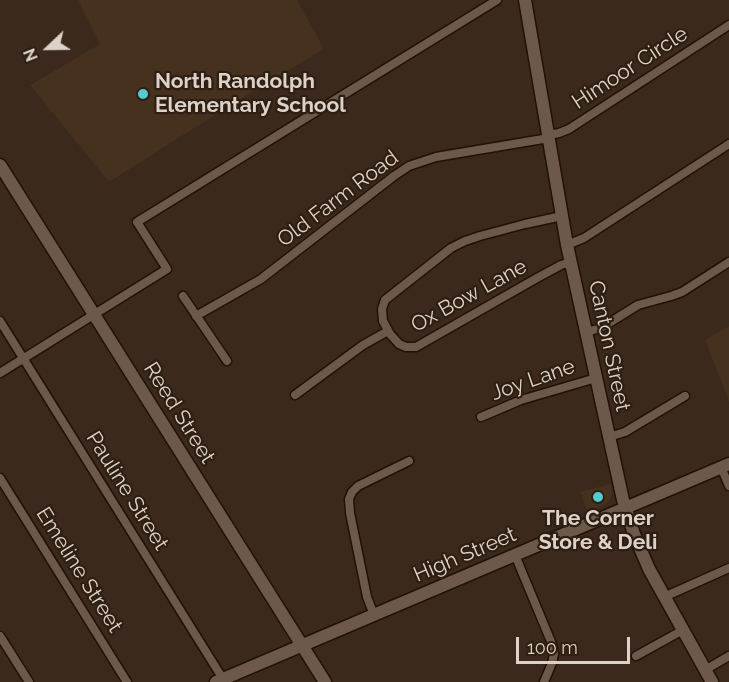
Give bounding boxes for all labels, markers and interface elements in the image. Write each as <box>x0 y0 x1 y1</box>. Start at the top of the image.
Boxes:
north arrow <box>18 18 78 78</box>
street label: Himoor Circle <box>568 21 692 115</box>
text: N <box>20 46 42 64</box>
place label: North Randolph Elementary School <box>155 69 346 119</box>
marker: North Randolph Elementary School <box>136 87 150 101</box>
street label: Old Farm Road <box>273 145 403 253</box>
street label: Ox Bow Lane <box>407 254 531 338</box>
street label: Canton Street <box>583 278 635 414</box>
street label: Joy Lane <box>488 354 578 406</box>
street label: Reed Street <box>138 358 220 468</box>
street label: Pauline Street <box>80 427 174 555</box>
marker: The Corner Store & Deli <box>591 490 605 504</box>
street label: Emeline Street <box>30 503 128 637</box>
place label: The Corner Store & Deli <box>539 506 657 556</box>
street label: High Street <box>410 522 520 588</box>
scale bar <box>519 625 633 663</box>
text: 100 m <box>527 637 578 658</box>

